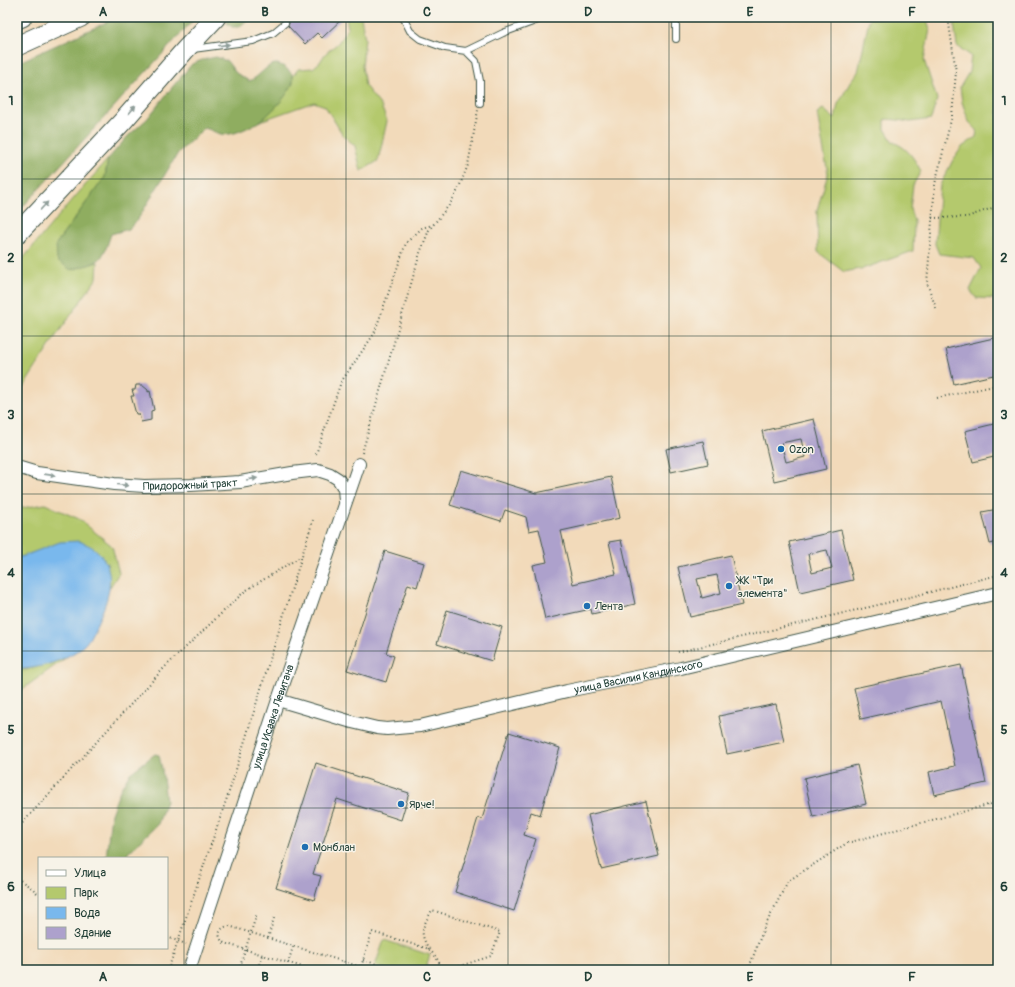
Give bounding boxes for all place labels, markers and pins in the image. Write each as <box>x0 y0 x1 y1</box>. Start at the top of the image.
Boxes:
place label: Ozon <box>789 443 814 456</box>
marker: Ozon <box>776 444 786 454</box>
place label: ЖК "Три элемента" <box>735 574 787 600</box>
marker: ЖК "Три элемента" <box>724 581 734 591</box>
place label: Лента <box>594 600 623 613</box>
marker: Лента <box>582 601 592 611</box>
place label: Ярче! <box>409 798 435 811</box>
marker: Ярче! <box>396 799 406 809</box>
place label: Монблан <box>313 841 355 854</box>
marker: Монблан <box>300 842 310 852</box>

